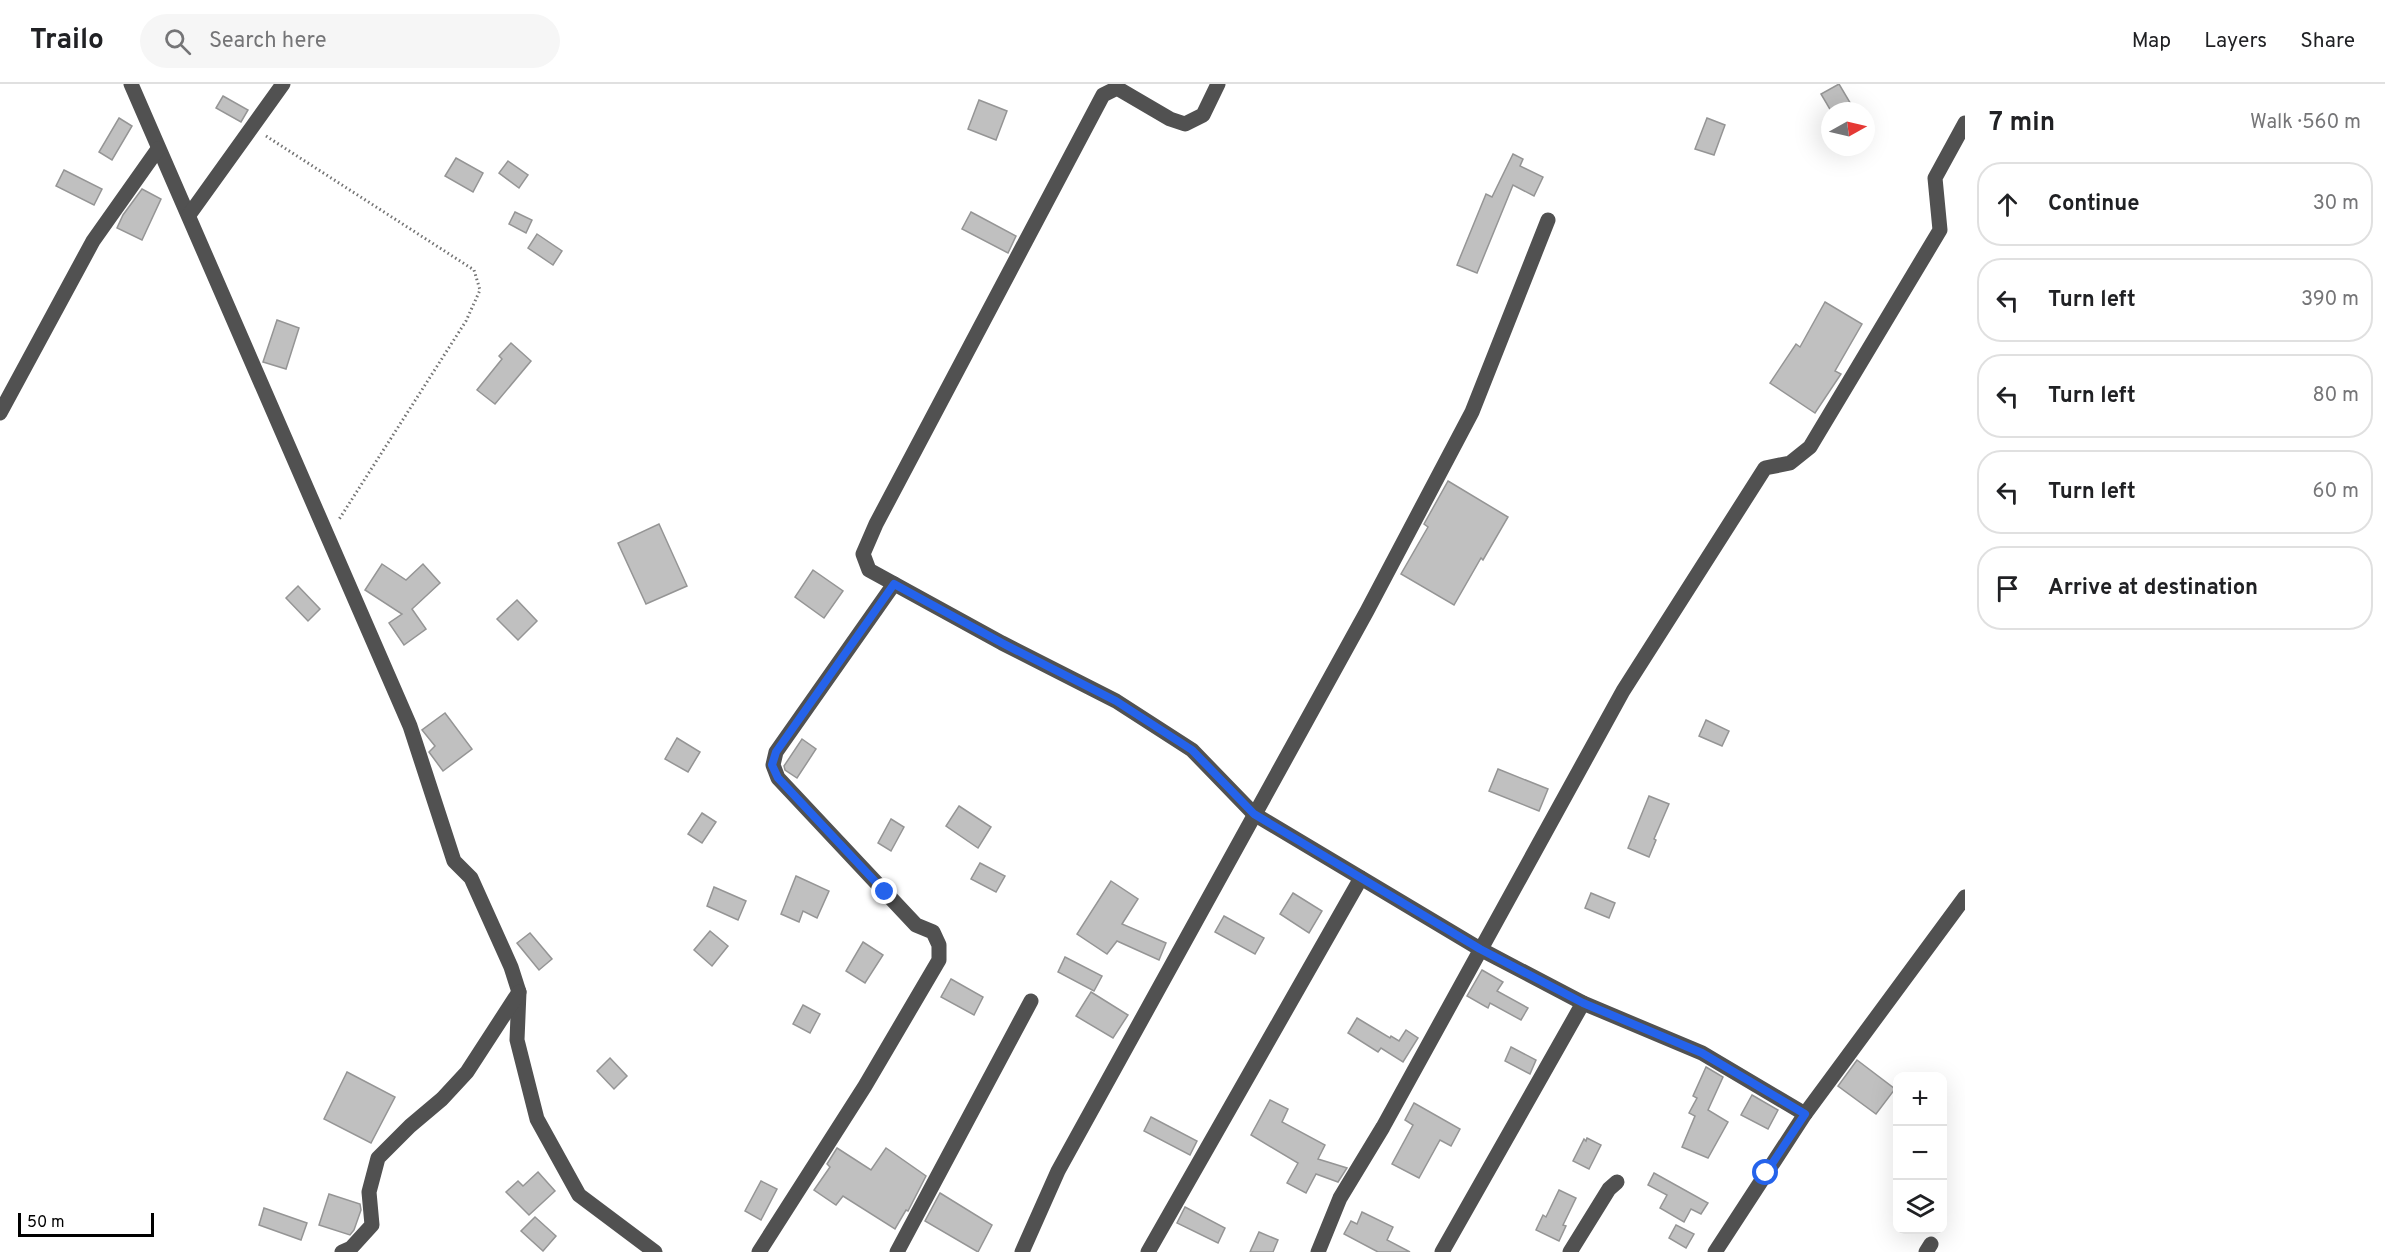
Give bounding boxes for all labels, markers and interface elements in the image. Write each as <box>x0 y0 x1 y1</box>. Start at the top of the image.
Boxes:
search box <box>140 14 560 68</box>
text: Trailo <box>30 23 104 59</box>
icon: search <box>161 25 194 58</box>
text: Search here <box>209 28 326 55</box>
text: Map <box>2132 28 2171 55</box>
text: Layers <box>2204 28 2267 55</box>
text: Share <box>2300 28 2355 55</box>
north arrow <box>1821 102 1875 156</box>
text: 7 min <box>1989 107 2055 140</box>
text: Walk · 560 m <box>2250 110 2361 136</box>
icon: ahead <box>1991 188 2024 221</box>
text: Continue <box>2048 191 2139 218</box>
text: 30 m <box>2313 191 2359 217</box>
icon: left <box>1991 284 2024 317</box>
text: Turn left <box>2048 287 2136 314</box>
text: 390 m <box>2301 287 2359 313</box>
icon: left <box>1991 380 2024 413</box>
text: Turn left <box>2048 383 2136 410</box>
text: 80 m <box>2313 383 2359 409</box>
icon: left <box>1991 476 2024 509</box>
text: Turn left <box>2048 479 2136 506</box>
text: 60 m <box>2313 479 2359 505</box>
icon: arrive <box>1991 572 2024 605</box>
text: Arrive at destination <box>2048 575 2258 602</box>
route end <box>871 878 897 904</box>
map controls <box>1893 1072 1947 1234</box>
button: + <box>1893 1072 1947 1126</box>
button: − <box>1893 1126 1947 1180</box>
route start <box>1752 1159 1778 1185</box>
button: layers <box>1893 1180 1947 1234</box>
scale bar <box>18 1210 154 1238</box>
text: 50 m <box>27 1213 65 1233</box>

